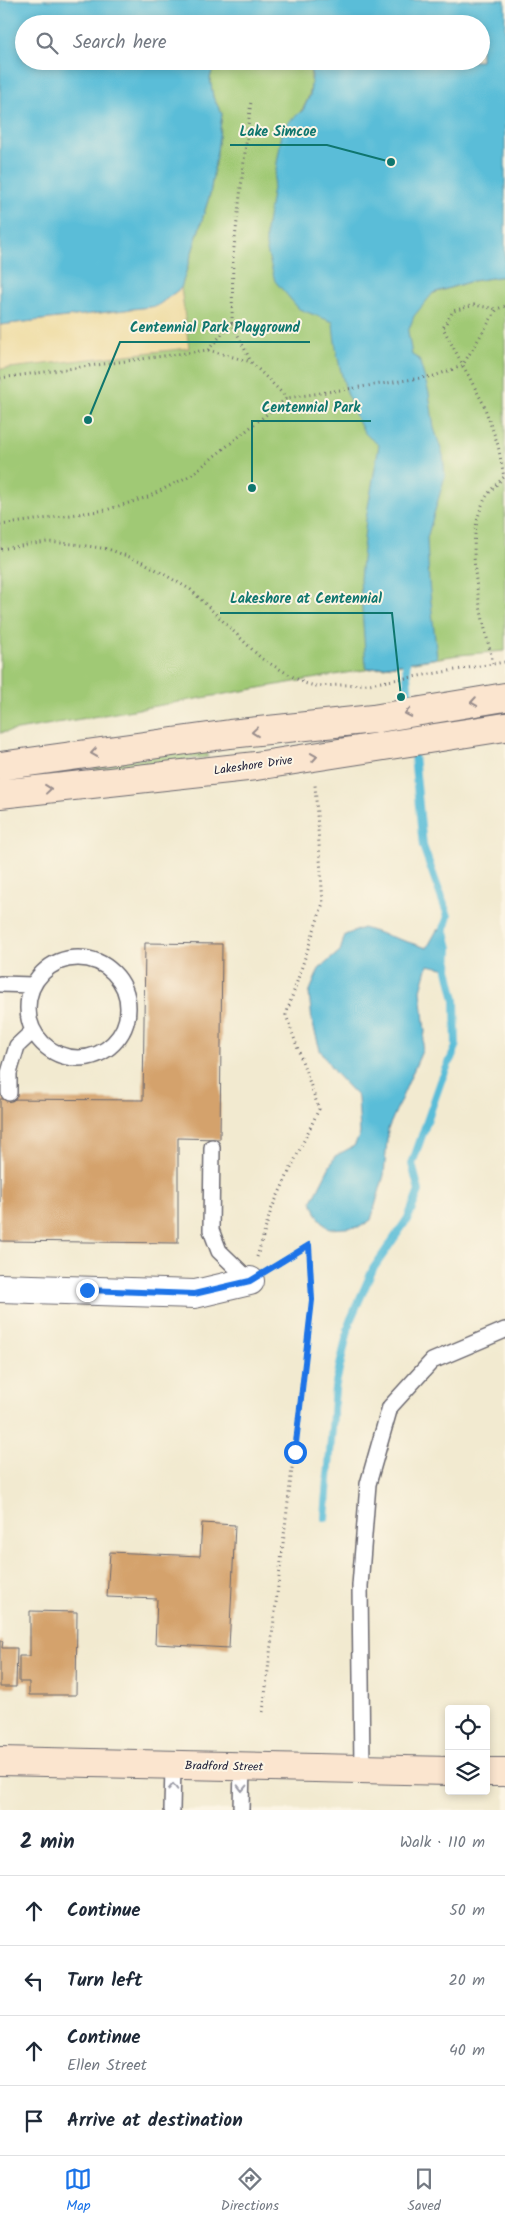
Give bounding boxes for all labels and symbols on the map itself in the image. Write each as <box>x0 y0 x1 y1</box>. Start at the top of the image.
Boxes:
callout: Lake Simcoe <box>230 116 327 145</box>
text: Lake Simcoe <box>240 121 317 143</box>
callout: Centennial Park Playground <box>120 313 310 342</box>
text: Centennial Park Playground <box>130 317 300 339</box>
callout: Centennial Park <box>252 392 371 421</box>
text: Centennial Park <box>262 397 361 419</box>
callout: Lakeshore at Centennial <box>220 584 392 613</box>
text: Lakeshore at Centennial <box>230 588 382 610</box>
one-way arrow <box>469 696 477 707</box>
one-way arrow <box>403 707 412 717</box>
one-way arrow <box>251 726 259 737</box>
one-way arrow <box>90 747 98 758</box>
street label: Lakeshore Drive <box>212 750 294 780</box>
one-way arrow <box>310 752 318 763</box>
one-way arrow <box>45 784 53 795</box>
route end <box>76 1279 99 1302</box>
route start <box>284 1441 307 1464</box>
street label: Bradford Street <box>185 1756 264 1777</box>
one-way arrow <box>167 1783 178 1791</box>
one-way arrow <box>237 1784 247 1792</box>

